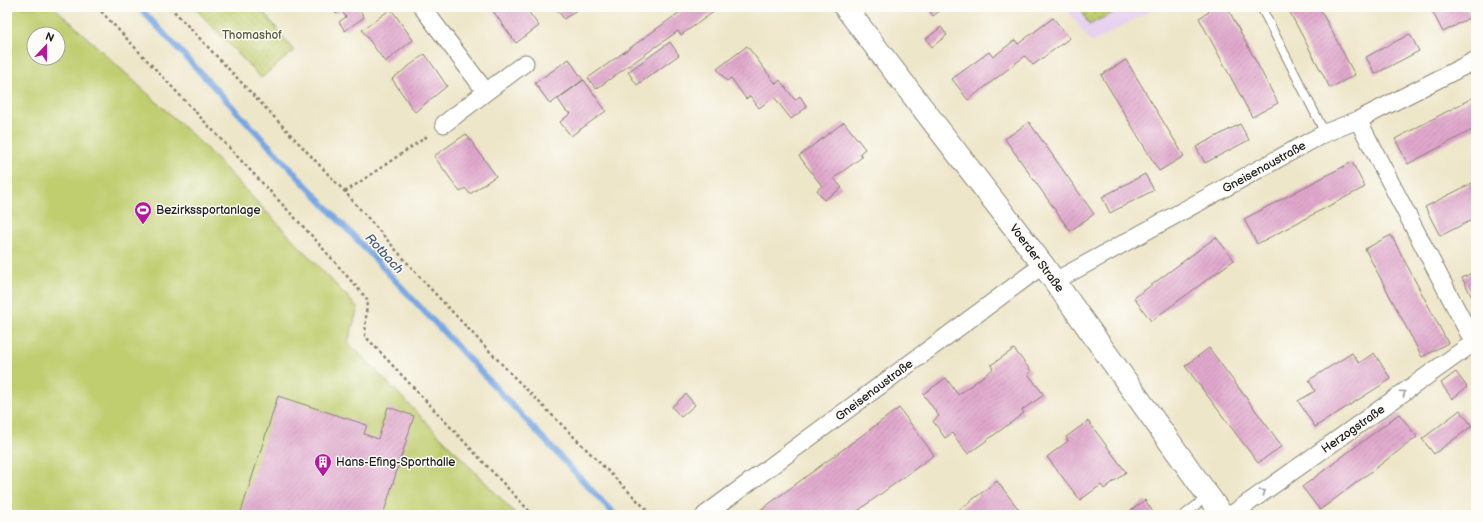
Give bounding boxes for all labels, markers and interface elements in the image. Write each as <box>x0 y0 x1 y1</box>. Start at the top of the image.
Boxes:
north arrow <box>26 26 66 66</box>
park label: Thomashof <box>222 28 282 43</box>
text: N <box>43 30 56 45</box>
street label: Gneisenaustraße <box>1220 138 1309 197</box>
sports icon: Bezirkssportanlage <box>133 200 153 225</box>
place label: Bezirkssportanlage <box>156 203 261 218</box>
street label: Voerder Straße <box>1006 221 1067 295</box>
water label: Rotbach <box>362 230 407 277</box>
street label: Gneisenaustraße <box>833 356 916 424</box>
one-way arrow <box>1399 390 1406 398</box>
street label: Herzogstraße <box>1319 402 1388 457</box>
building icon: Hans-Efing-Sporthalle <box>313 452 333 477</box>
place label: Hans-Efing-Sporthalle <box>336 455 456 470</box>
one-way arrow <box>1259 489 1266 497</box>

